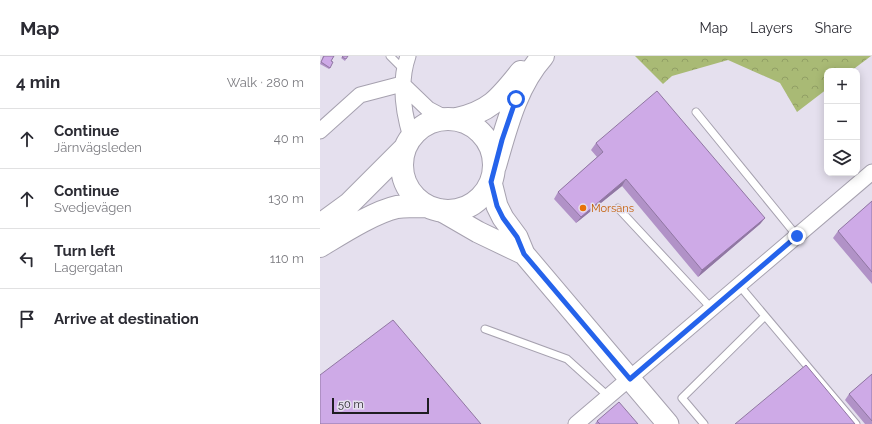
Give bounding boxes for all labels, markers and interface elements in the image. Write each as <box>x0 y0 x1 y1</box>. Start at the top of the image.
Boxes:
text: Map <box>20 17 59 39</box>
text: Map <box>700 20 728 36</box>
text: Layers <box>750 20 793 36</box>
text: Share <box>815 20 852 36</box>
map controls <box>824 68 860 176</box>
button: + <box>824 68 860 104</box>
text: 4 min <box>16 72 60 92</box>
text: Walk · 280 m <box>227 75 304 90</box>
route start <box>507 90 525 108</box>
button: − <box>824 104 860 140</box>
text: Continue <box>54 122 119 140</box>
icon: ahead <box>16 128 38 150</box>
text: 40 m <box>274 131 304 146</box>
text: Järnvägsleden <box>54 140 142 155</box>
button: layers <box>824 140 860 176</box>
text: Continue <box>54 182 119 200</box>
icon: ahead <box>16 188 38 210</box>
text: 130 m <box>268 191 304 206</box>
text: Svedjevägen <box>54 200 132 215</box>
place label: Morsans <box>591 202 634 215</box>
marker: Morsans <box>578 203 588 213</box>
route end <box>788 227 806 245</box>
text: Turn left <box>54 242 115 260</box>
icon: left <box>16 248 38 270</box>
text: 110 m <box>270 251 304 266</box>
text: Lagergatan <box>54 260 123 275</box>
icon: arrive <box>16 308 38 330</box>
text: Arrive at destination <box>54 310 199 328</box>
scale bar <box>332 396 429 415</box>
text: 50 m <box>338 398 364 411</box>

